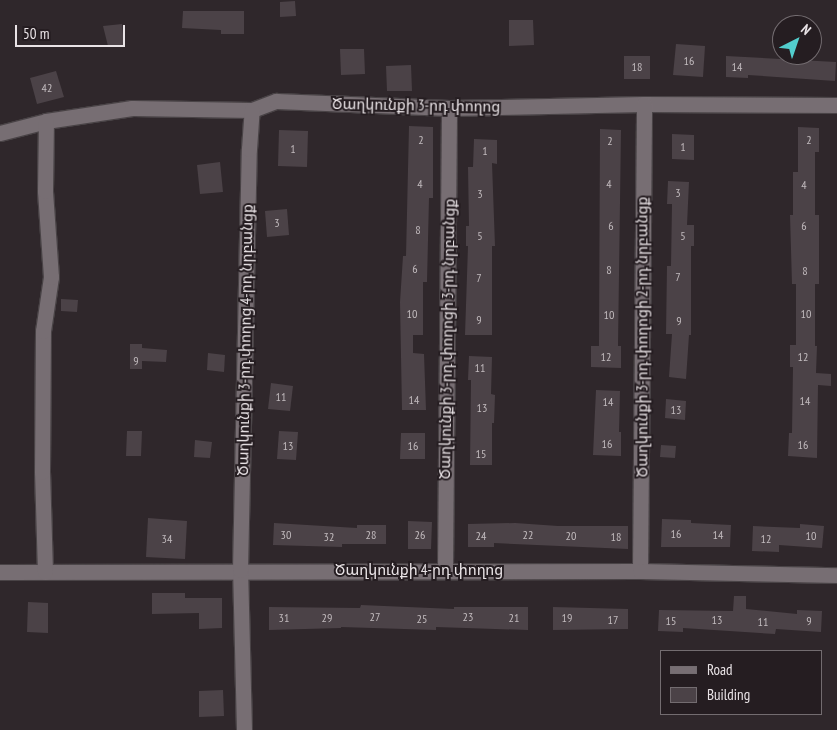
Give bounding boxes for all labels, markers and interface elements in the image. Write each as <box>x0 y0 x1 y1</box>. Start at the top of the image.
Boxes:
scale bar <box>18 15 128 47</box>
north arrow <box>772 15 822 65</box>
text: N <box>797 20 815 39</box>
text: 50 m <box>23 24 49 43</box>
house number: 16 <box>684 54 694 68</box>
house number: 18 <box>632 60 642 74</box>
house number: 14 <box>732 60 742 74</box>
house number: 42 <box>42 81 52 95</box>
street label: Ծաղկունքի 3-րդ փողոց <box>332 95 500 115</box>
house number: 2 <box>418 133 424 147</box>
house number: 2 <box>806 133 812 147</box>
house number: 2 <box>607 134 613 148</box>
house number: 1 <box>680 140 686 154</box>
house number: 1 <box>290 142 296 156</box>
house number: 1 <box>482 144 488 158</box>
house number: 4 <box>417 177 423 191</box>
house number: 4 <box>606 177 612 191</box>
house number: 4 <box>801 178 807 192</box>
house number: 3 <box>675 186 681 200</box>
house number: 3 <box>477 187 483 201</box>
street label: Ծաղկունքի 3-րդ փողոցի 2-րդ նրբանցք <box>633 196 651 478</box>
street label: Ծաղկունքի 3-րդ փողոցի 3-րդ նրբանցք <box>436 198 458 480</box>
street label: Ծաղկունքի 3-րդ փողոց 4-րդ նրբանցք <box>234 204 256 476</box>
house number: 3 <box>274 216 280 230</box>
house number: 6 <box>608 219 614 233</box>
house number: 6 <box>801 219 807 233</box>
house number: 8 <box>415 223 421 237</box>
house number: 5 <box>477 229 483 243</box>
house number: 5 <box>680 229 686 243</box>
house number: 6 <box>412 262 418 276</box>
house number: 8 <box>606 263 612 277</box>
house number: 8 <box>802 264 808 278</box>
house number: 7 <box>675 270 681 284</box>
house number: 7 <box>476 271 482 285</box>
house number: 10 <box>407 307 417 321</box>
house number: 10 <box>801 307 811 321</box>
house number: 10 <box>604 308 614 322</box>
house number: 9 <box>476 313 482 327</box>
house number: 9 <box>676 314 682 328</box>
house number: 12 <box>601 350 611 364</box>
house number: 12 <box>798 350 808 364</box>
house number: 9 <box>133 354 139 368</box>
house number: 11 <box>475 361 485 375</box>
house number: 11 <box>276 390 286 404</box>
house number: 14 <box>409 393 419 407</box>
house number: 14 <box>800 394 810 408</box>
house number: 14 <box>603 395 613 409</box>
house number: 13 <box>477 401 487 415</box>
house number: 13 <box>671 403 681 417</box>
house number: 16 <box>602 437 612 451</box>
house number: 16 <box>798 438 808 452</box>
house number: 13 <box>283 439 293 453</box>
house number: 16 <box>408 439 418 453</box>
house number: 15 <box>476 447 486 461</box>
house number: 16 <box>671 527 681 541</box>
house number: 30 <box>281 528 291 542</box>
house number: 28 <box>366 528 376 542</box>
house number: 26 <box>415 528 425 542</box>
house number: 22 <box>523 528 533 542</box>
house number: 14 <box>713 528 723 542</box>
house number: 24 <box>476 529 486 543</box>
house number: 20 <box>566 529 576 543</box>
house number: 10 <box>806 529 816 543</box>
house number: 32 <box>324 530 334 544</box>
house number: 18 <box>611 530 621 544</box>
house number: 34 <box>162 532 172 546</box>
house number: 12 <box>761 532 771 546</box>
street label: Ծաղկունքի 4-րդ փողոց <box>335 561 503 579</box>
house number: 27 <box>370 610 380 624</box>
house number: 23 <box>463 610 473 624</box>
house number: 31 <box>279 611 289 625</box>
house number: 29 <box>322 611 332 625</box>
house number: 21 <box>509 611 519 625</box>
house number: 19 <box>562 611 572 625</box>
house number: 25 <box>417 612 427 626</box>
house number: 17 <box>608 613 618 627</box>
house number: 13 <box>712 613 722 627</box>
house number: 15 <box>666 614 676 628</box>
house number: 9 <box>806 614 812 628</box>
house number: 11 <box>758 615 768 629</box>
legend <box>660 650 822 715</box>
text: Road <box>707 660 733 679</box>
text: Building <box>707 685 750 704</box>

